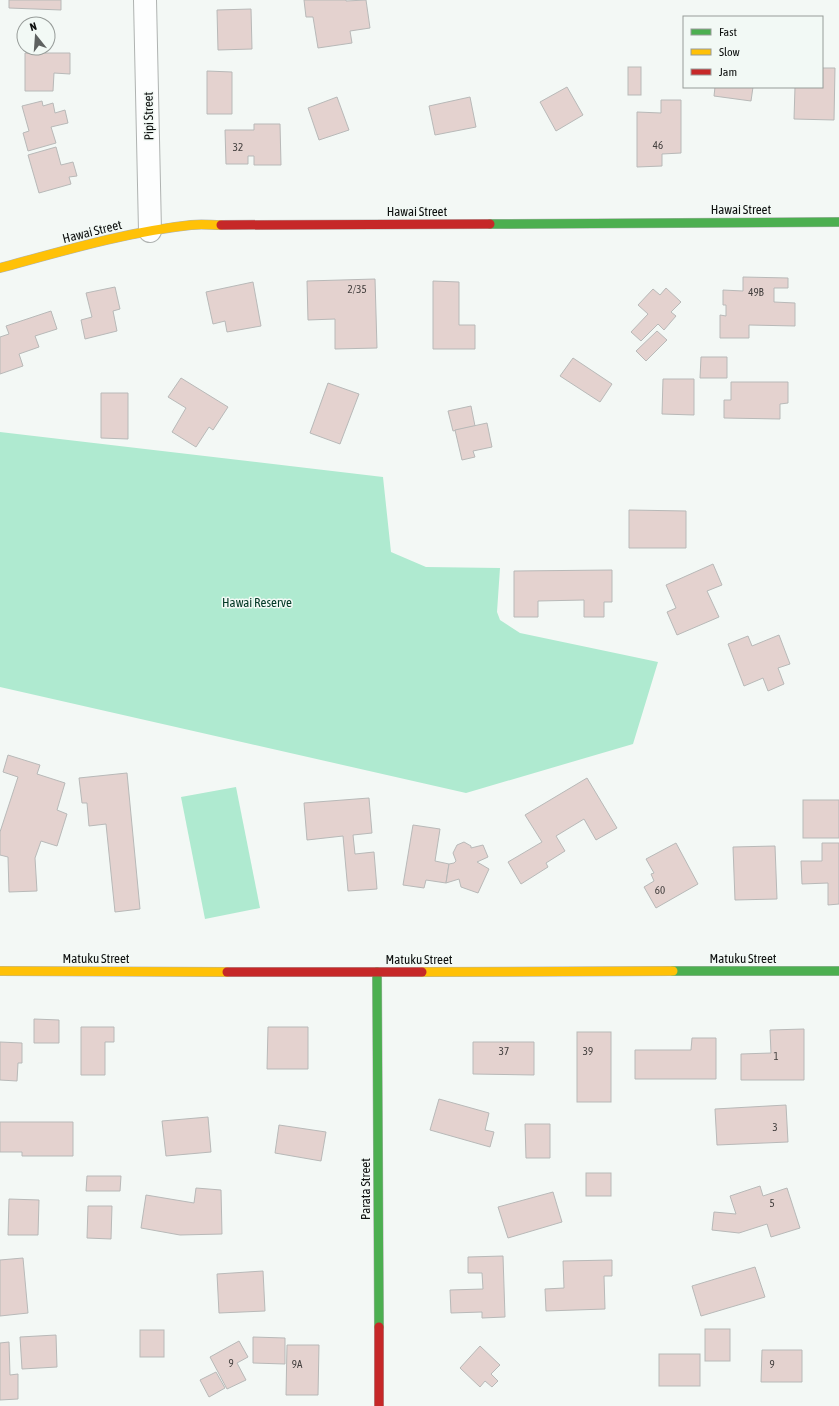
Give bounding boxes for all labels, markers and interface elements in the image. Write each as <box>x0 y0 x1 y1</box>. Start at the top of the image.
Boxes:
north arrow <box>16 16 56 56</box>
legend <box>683 16 823 88</box>
text: N <box>28 20 38 33</box>
text: Fast <box>719 25 737 39</box>
text: Slow <box>719 45 740 59</box>
text: Jam <box>719 65 737 79</box>
street label: Pipi Street <box>141 91 156 140</box>
house number: 46 <box>653 139 663 151</box>
house number: 32 <box>233 141 243 153</box>
street label: Hawai Street <box>711 202 772 217</box>
street label: Hawai Street <box>387 204 448 219</box>
street label: Hawai Street <box>61 217 124 246</box>
house number: 2/35 <box>347 283 367 295</box>
house number: 49B <box>748 286 765 298</box>
park label: Hawai Reserve <box>222 595 292 610</box>
house number: 60 <box>655 884 665 896</box>
street label: Matuku Street <box>62 951 130 966</box>
street label: Matuku Street <box>709 951 777 966</box>
street label: Matuku Street <box>385 952 453 967</box>
house number: 37 <box>499 1045 509 1057</box>
house number: 39 <box>583 1045 593 1057</box>
house number: 1 <box>773 1050 779 1062</box>
house number: 3 <box>772 1121 778 1133</box>
street label: Parata Street <box>358 1158 373 1220</box>
house number: 5 <box>769 1197 775 1209</box>
house number: 9 <box>228 1357 234 1369</box>
house number: 9A <box>292 1358 303 1370</box>
house number: 9 <box>769 1358 775 1370</box>

